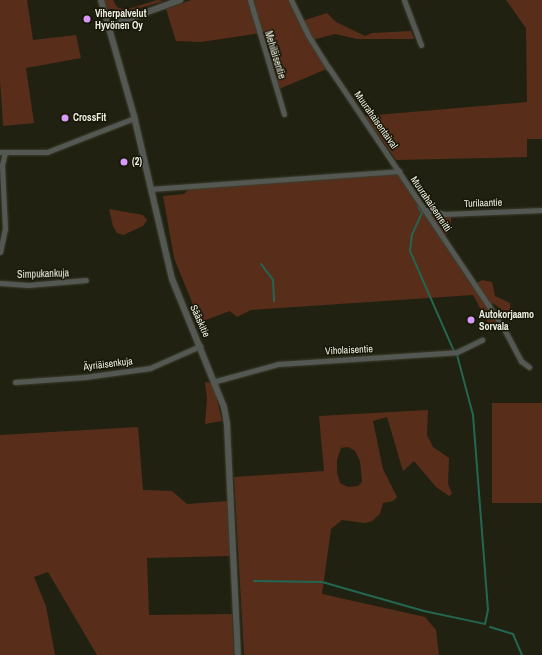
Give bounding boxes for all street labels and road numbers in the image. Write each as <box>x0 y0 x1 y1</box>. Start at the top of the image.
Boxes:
street label: Mehiläisentie <box>262 30 288 80</box>
street label: Muurahaisentaival <box>352 89 400 151</box>
street label: Muurahaisenreitti <box>408 174 454 234</box>
street label: Turilaantie <box>464 196 502 210</box>
street label: Simpukankuja <box>17 267 69 281</box>
street label: Sääskitie <box>188 303 212 339</box>
street label: Viholaisentie <box>325 343 373 357</box>
street label: Äyriäisenkuja <box>83 355 133 373</box>

